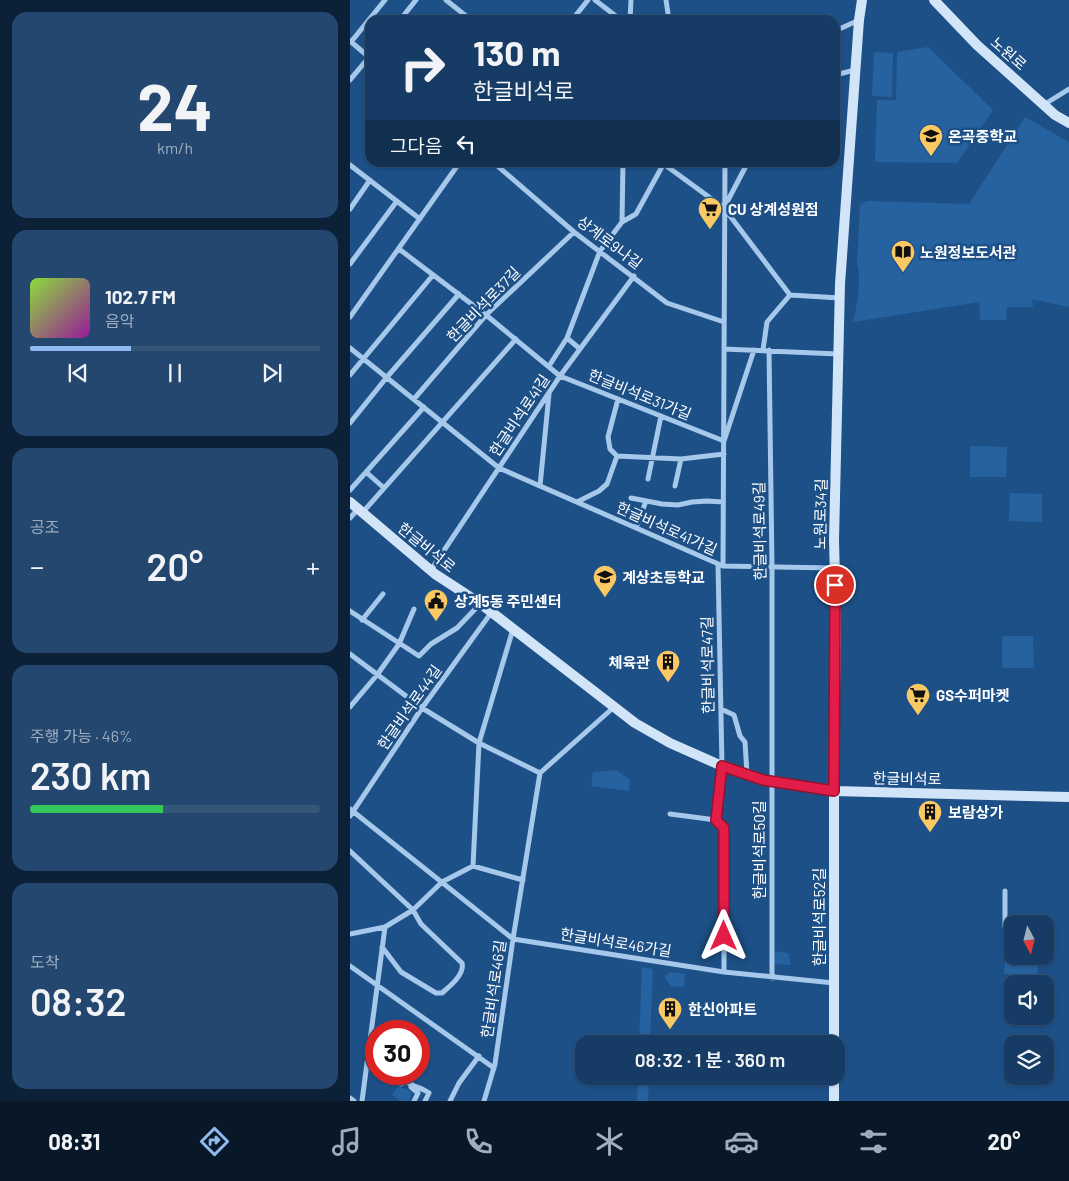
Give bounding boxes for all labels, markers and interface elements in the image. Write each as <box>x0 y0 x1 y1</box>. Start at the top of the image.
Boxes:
text: 130 m <box>473 31 560 73</box>
street label: 노원로 <box>987 33 1031 73</box>
icon: right <box>390 35 455 100</box>
text: 24 <box>137 66 213 144</box>
text: 한글비석로 <box>473 77 574 103</box>
school or university icon: 온곡중학교 <box>918 123 944 157</box>
place label: 온곡중학교 <box>948 127 1017 145</box>
icon: left <box>452 130 480 158</box>
text: 그다음 <box>390 134 442 157</box>
text: km/h <box>157 138 193 157</box>
supermarket icon: CU 상계성원점 <box>697 196 723 230</box>
place label: CU 상계성원점 <box>728 200 819 218</box>
street label: 상계로9나길 <box>574 212 646 272</box>
library icon: 노원정보도서관 <box>890 239 916 273</box>
place label: 노원정보도서관 <box>920 243 1017 261</box>
street label: 한글비석로37길 <box>443 263 523 345</box>
text: 102.7 FM <box>105 285 176 308</box>
text: 음악 <box>105 311 134 330</box>
icon: previous <box>64 359 92 387</box>
icon: pause <box>161 359 189 387</box>
icon: next <box>258 359 286 387</box>
street label: 한글비석로31가길 <box>586 365 694 423</box>
street label: 한글비석로41길 <box>485 371 553 459</box>
street label: 노원로34길 <box>810 478 830 550</box>
street label: 한글비석로49길 <box>749 481 769 581</box>
street label: 한글비석로41가길 <box>614 498 720 558</box>
text: 공조 <box>30 517 59 536</box>
street label: 한글비석로 <box>395 518 459 576</box>
text: 20° <box>147 543 203 589</box>
text: − <box>30 549 44 583</box>
text: + <box>306 549 320 583</box>
school or university icon: 계상초등학교 <box>592 564 618 598</box>
pin <box>814 564 856 606</box>
place label: 계상초등학교 <box>622 568 705 586</box>
icon: arrive <box>821 571 849 599</box>
public building icon: 상계5동 주민센터 <box>423 588 449 622</box>
place label: 상계5동 주민센터 <box>454 592 562 610</box>
street label: 한글비석로47길 <box>697 616 717 714</box>
building icon: 체육관 <box>655 649 681 683</box>
place label: 체육관 <box>609 653 650 671</box>
street label: 한글비석로44길 <box>373 661 445 753</box>
supermarket icon: GS수퍼마켓 <box>905 682 931 716</box>
place label: GS수퍼마켓 <box>936 686 1010 704</box>
text: 주행 가능 · 46% <box>30 726 132 745</box>
text: 230 km <box>30 752 151 798</box>
street label: 한글비석로 <box>872 768 942 788</box>
building icon: 보람상가 <box>917 799 943 833</box>
street label: 한글비석로50길 <box>750 801 768 900</box>
place label: 보람상가 <box>948 803 1003 821</box>
street label: 한글비석로52길 <box>810 868 828 966</box>
position arrow <box>697 909 749 961</box>
north arrow <box>1004 915 1054 965</box>
map controls <box>1004 915 1054 1085</box>
street label: 한글비석로46가길 <box>559 924 673 960</box>
street label: 한글비석로46길 <box>477 939 509 1039</box>
text: 도착 <box>30 952 59 971</box>
button: sound <box>1004 975 1054 1025</box>
text: 08:32 <box>30 978 126 1024</box>
building icon: 한신아파트 <box>657 996 683 1030</box>
place label: 한신아파트 <box>688 1000 757 1018</box>
speed limit sign: 30 <box>365 1020 430 1085</box>
button: layers <box>1004 1035 1054 1085</box>
text: 08:32 · 1 분 · 360 m <box>635 1048 785 1071</box>
icon: directions <box>197 1124 232 1159</box>
icon: music <box>329 1124 364 1159</box>
icon: phone <box>461 1124 496 1159</box>
icon: climate <box>592 1124 627 1159</box>
icon: car <box>724 1124 759 1159</box>
icon: filters <box>856 1124 891 1159</box>
text: 08:31 <box>48 1128 100 1154</box>
text: 20° <box>987 1128 1021 1154</box>

